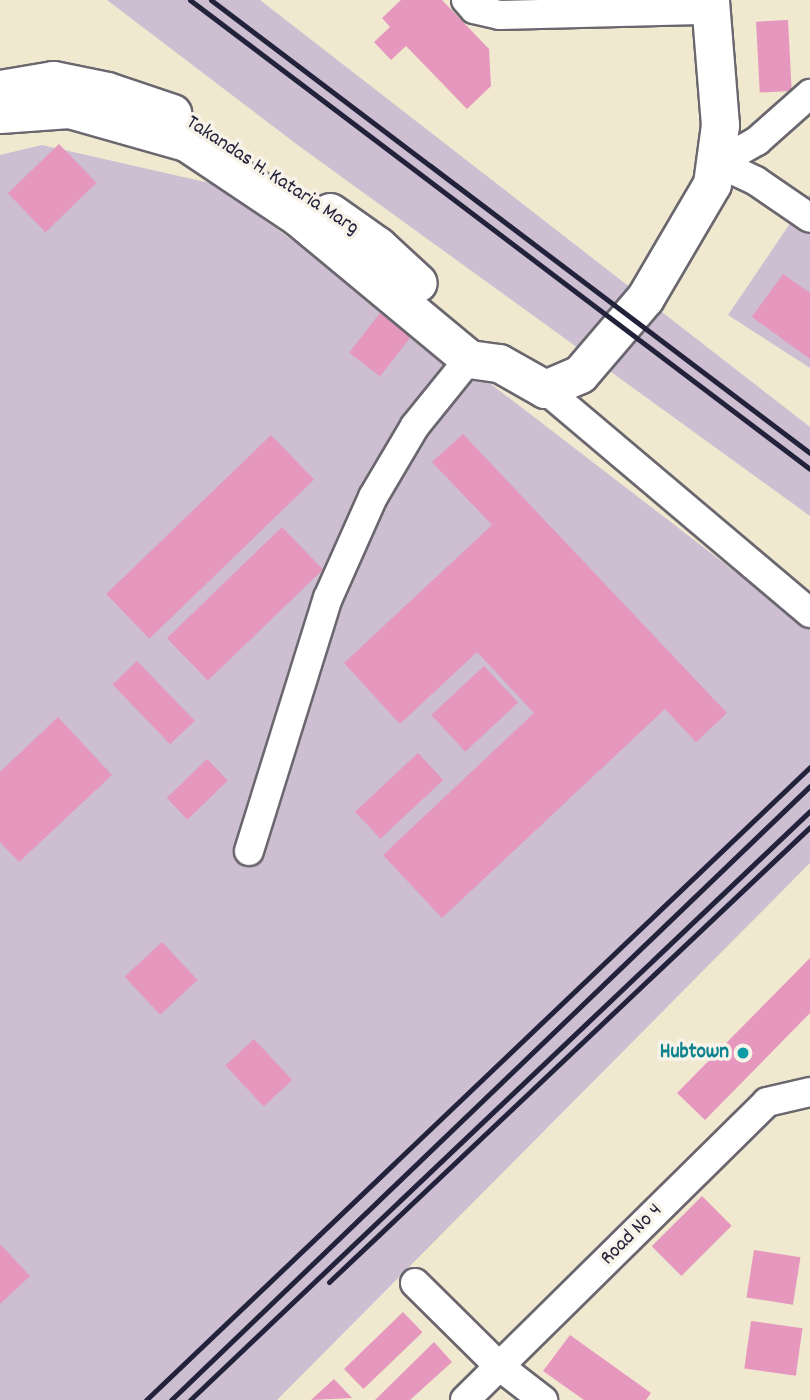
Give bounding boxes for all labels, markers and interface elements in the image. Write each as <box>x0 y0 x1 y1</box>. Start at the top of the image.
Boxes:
street label: Takandas H. Kataria Marg <box>181 111 363 241</box>
place label: Hubtown <box>660 1040 729 1066</box>
marker: Hubtown <box>735 1045 751 1061</box>
street label: Road No 4 <box>596 1199 668 1271</box>

